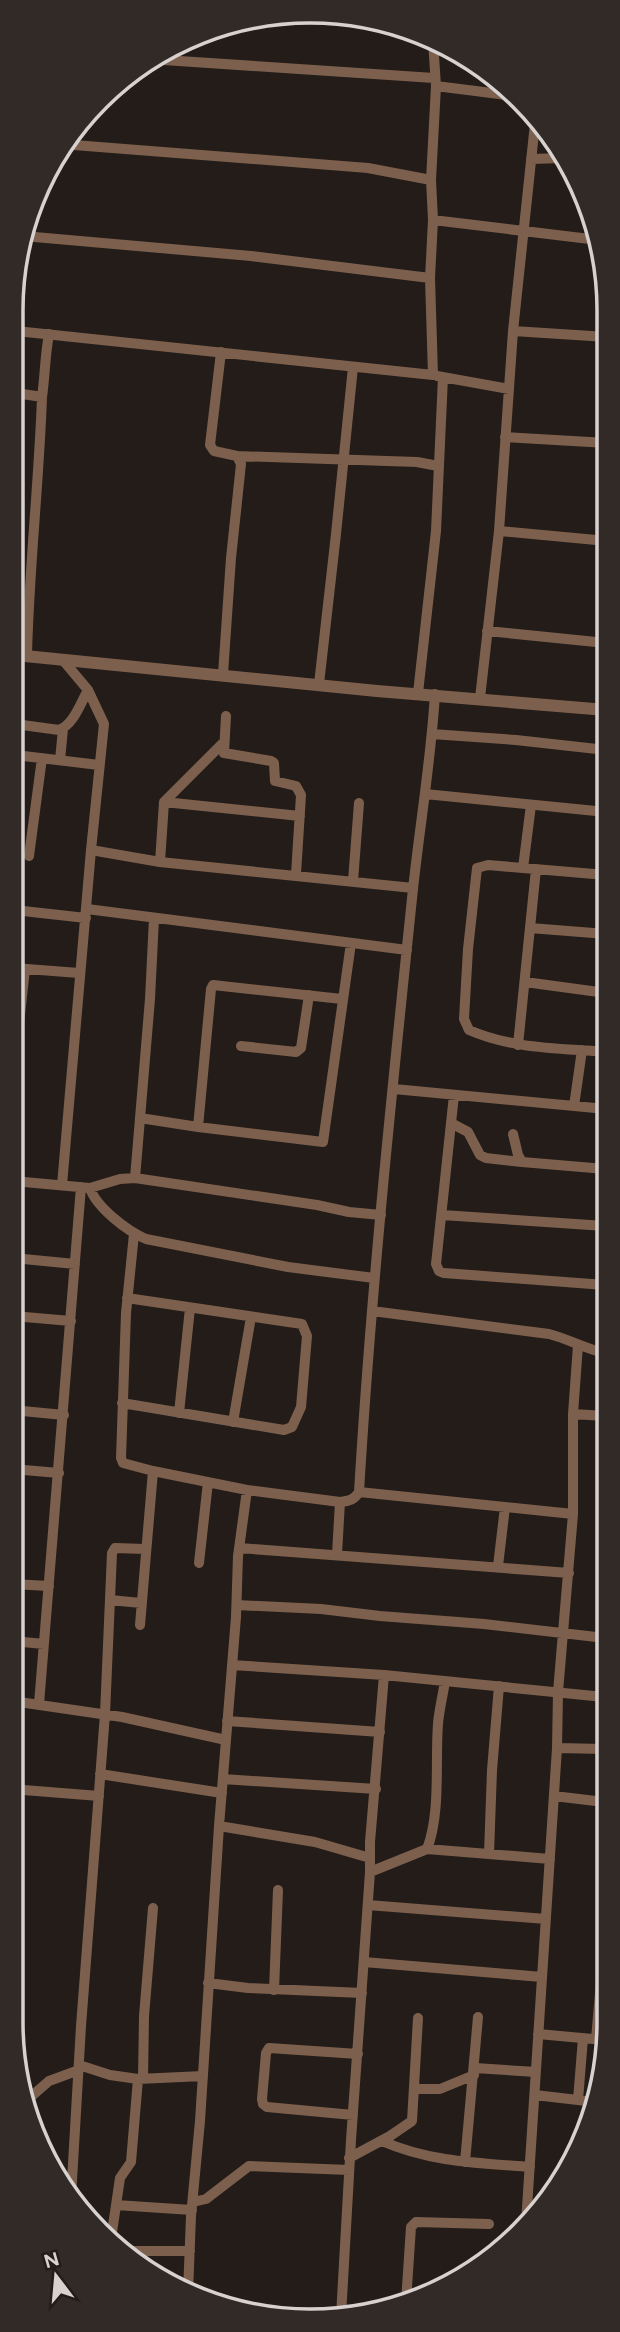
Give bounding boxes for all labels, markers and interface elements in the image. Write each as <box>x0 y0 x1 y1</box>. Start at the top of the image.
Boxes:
north arrow <box>21 2241 91 2311</box>
text: N <box>41 2247 62 2273</box>

